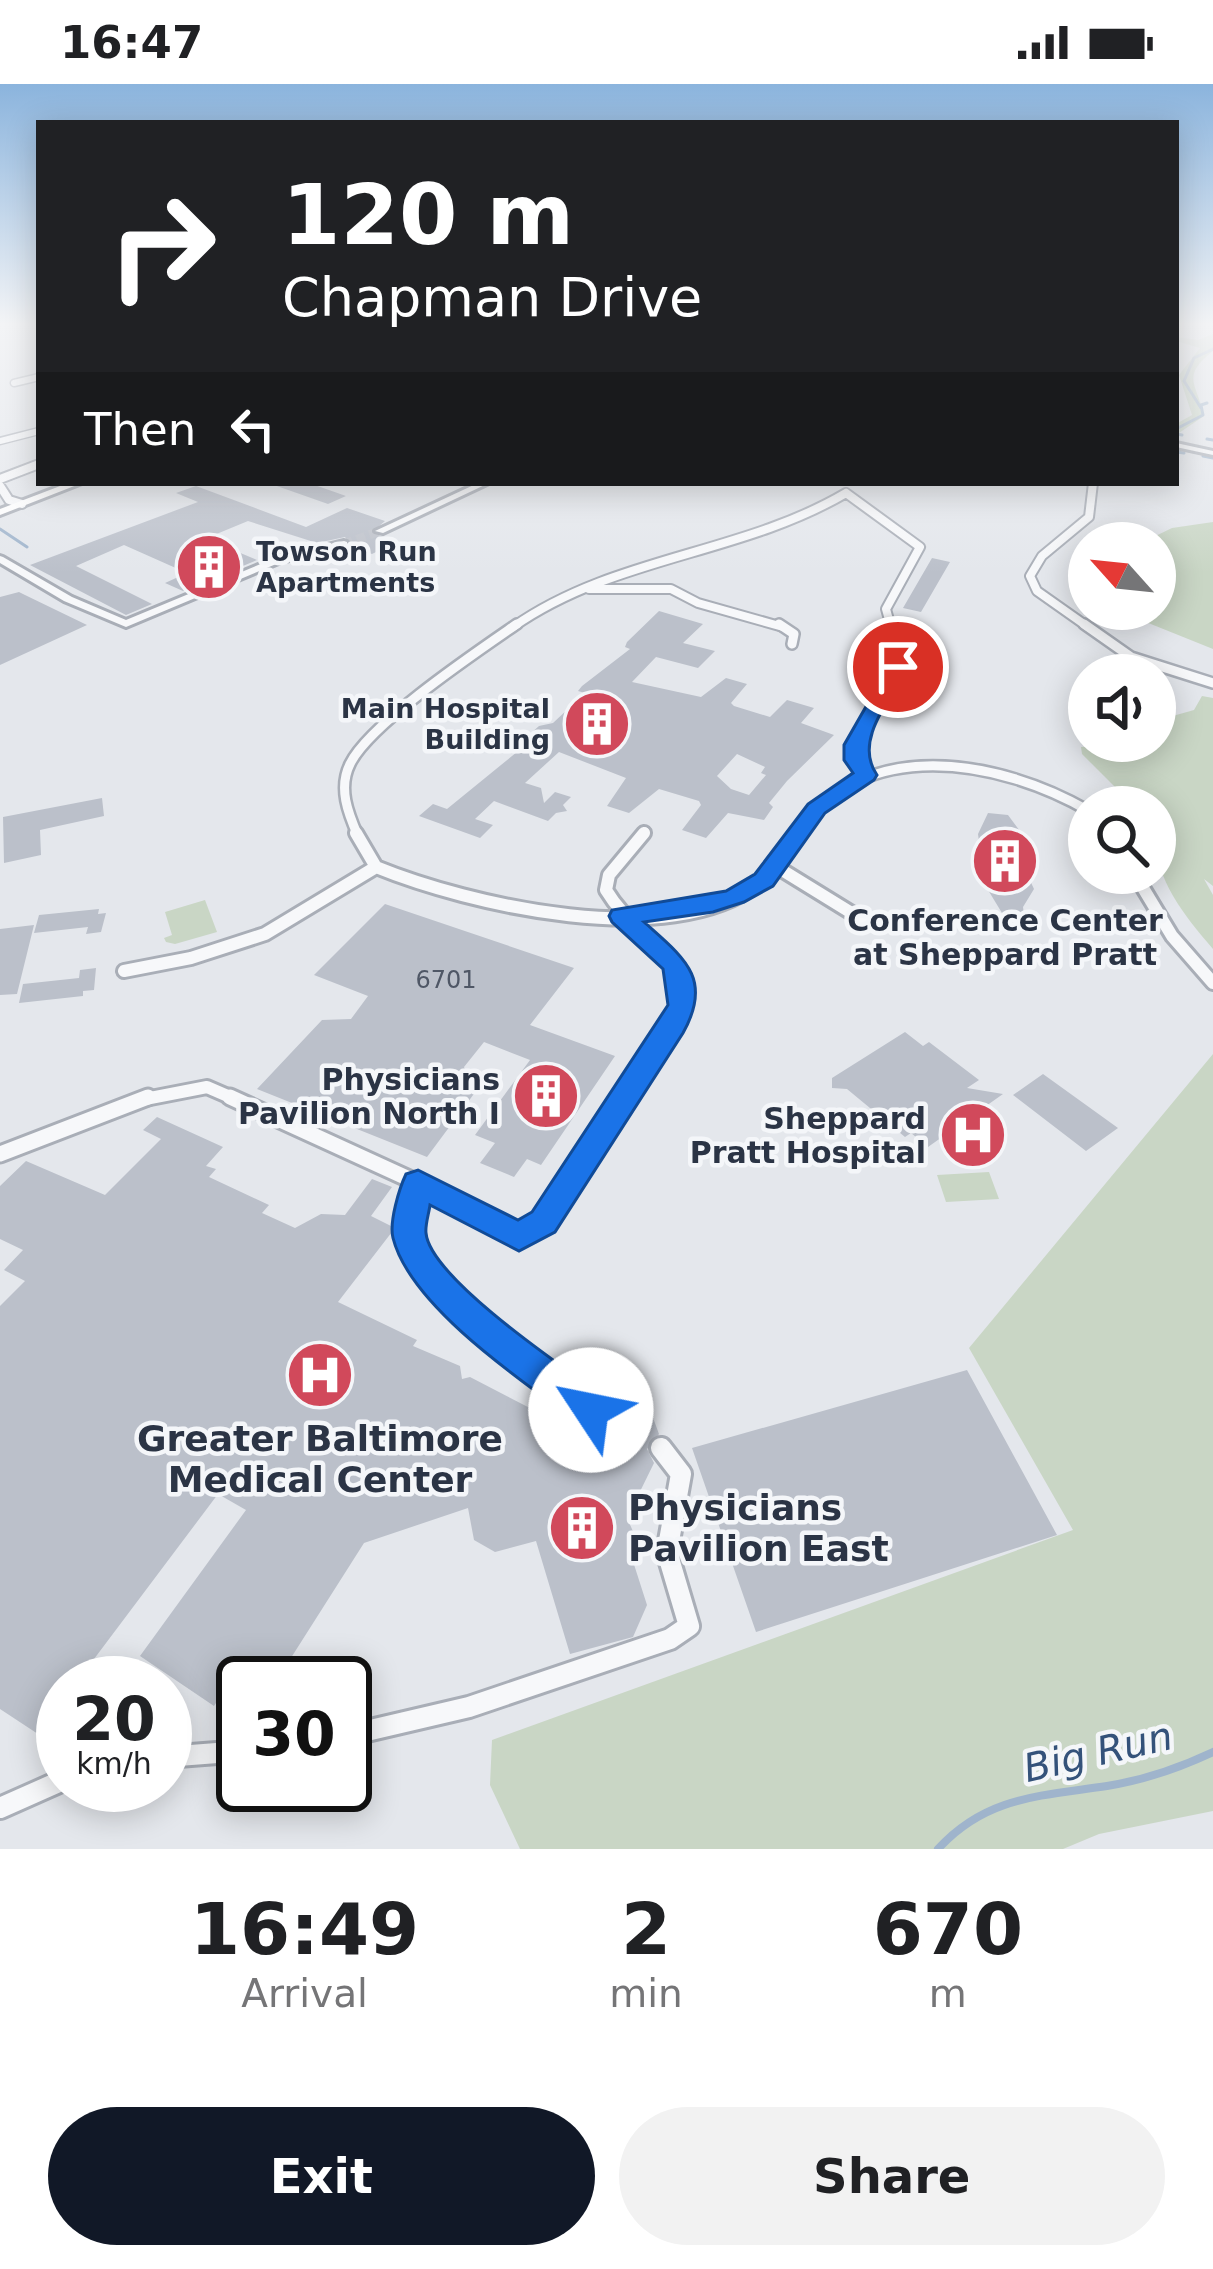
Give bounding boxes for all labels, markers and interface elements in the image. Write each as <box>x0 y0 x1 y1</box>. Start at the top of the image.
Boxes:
text: 16:47 <box>60 16 203 69</box>
text: 120 m <box>282 166 574 264</box>
icon: right <box>84 168 240 324</box>
text: Chapman Drive <box>282 266 702 329</box>
icon: left <box>220 396 286 462</box>
text: Then <box>84 403 196 456</box>
north arrow <box>1068 522 1176 630</box>
map controls <box>1068 522 1176 894</box>
building icon: Towson Run Apartments <box>174 532 244 602</box>
place label: Towson Run Apartments <box>256 536 437 598</box>
pin <box>847 616 949 718</box>
icon: arrive <box>865 634 931 700</box>
button: sound <box>1068 654 1176 762</box>
building icon: Main Hospital Building <box>562 689 632 759</box>
place label: Main Hospital Building <box>341 693 550 755</box>
button: search <box>1068 786 1176 894</box>
building icon: Conference Center at Sheppard Pratt <box>970 826 1040 896</box>
place label: Conference Center at Sheppard Pratt <box>847 903 1163 972</box>
house number: 6701 <box>415 966 477 994</box>
building icon: Physicians Pavilion North I <box>511 1061 581 1131</box>
place label: Physicians Pavilion North I <box>238 1062 500 1131</box>
hospital icon: Sheppard Pratt Hospital <box>938 1100 1008 1170</box>
place label: Sheppard Pratt Hospital <box>690 1101 926 1170</box>
hospital icon: Greater Baltimore Medical Center <box>285 1340 355 1410</box>
position arrow <box>528 1347 654 1473</box>
place label: Greater Baltimore Medical Center <box>137 1418 503 1500</box>
place label: Physicians Pavilion East <box>628 1487 889 1569</box>
building icon: Physicians Pavilion East <box>547 1493 617 1563</box>
speed limit sign: 30 <box>216 1656 372 1812</box>
text: 20 <box>72 1684 156 1754</box>
water label: Big Run <box>1019 1713 1177 1791</box>
text: km/h <box>76 1746 152 1781</box>
text: 16:49 <box>190 1887 419 1971</box>
text: 2 <box>621 1887 671 1971</box>
text: 670 <box>873 1887 1023 1971</box>
text: Arrival <box>241 1971 368 2016</box>
text: min <box>609 1971 683 2016</box>
text: m <box>929 1971 967 2016</box>
button: Exit <box>48 2107 595 2245</box>
button: Share <box>619 2107 1165 2245</box>

